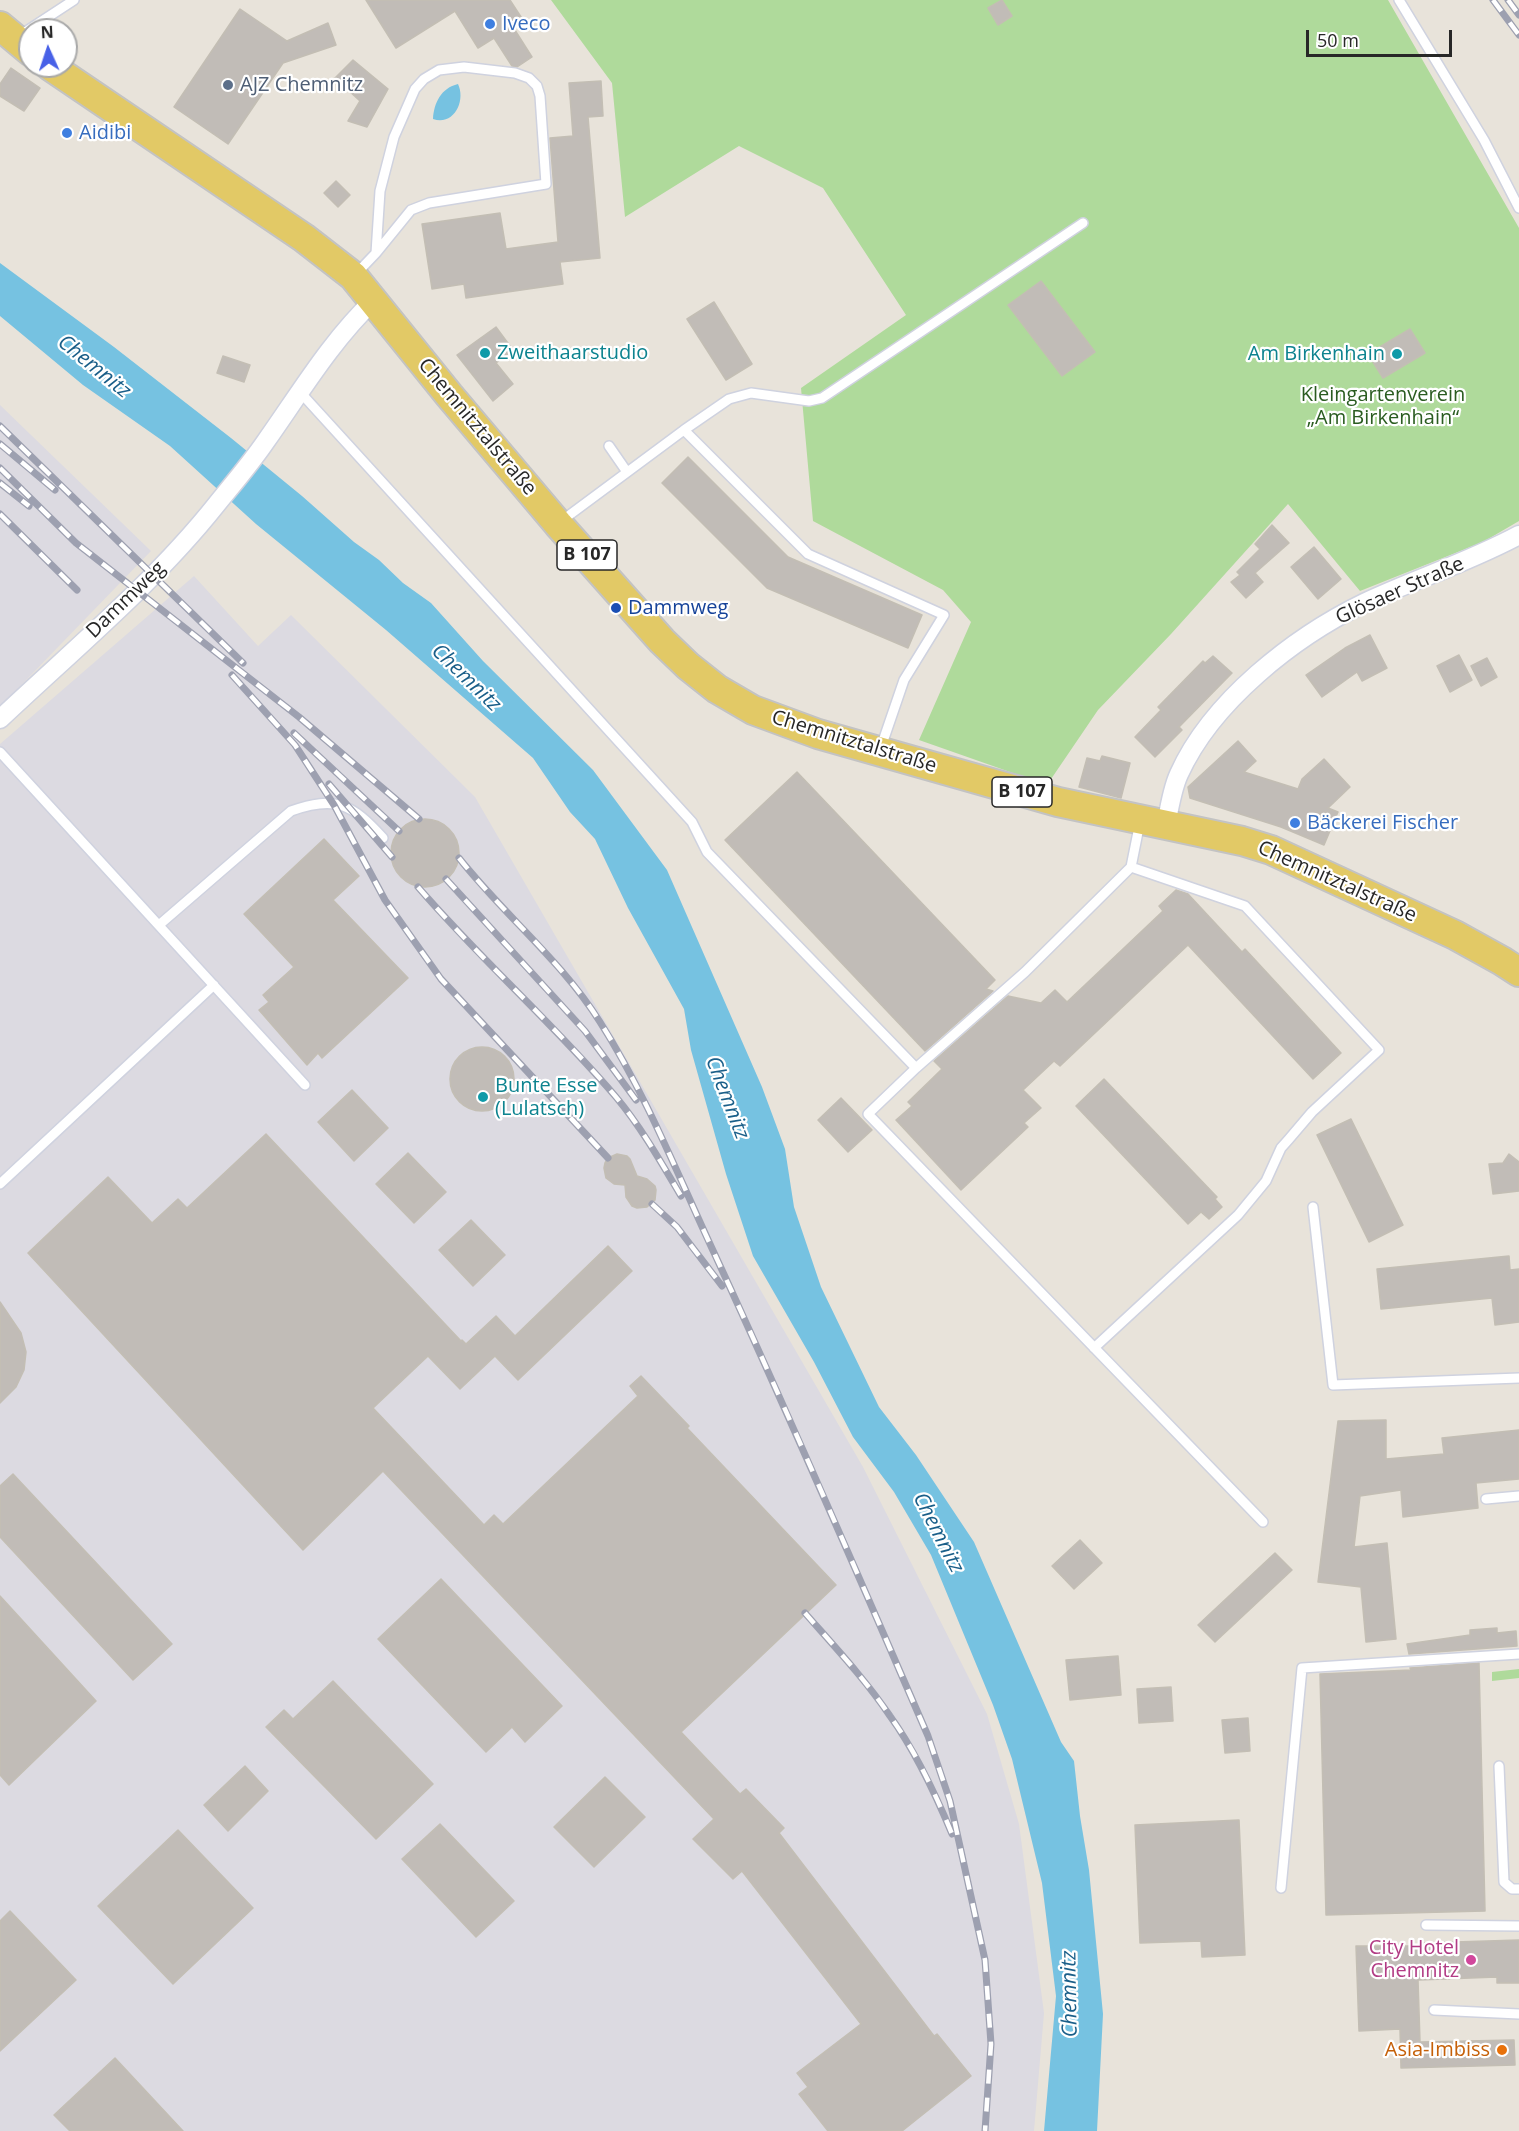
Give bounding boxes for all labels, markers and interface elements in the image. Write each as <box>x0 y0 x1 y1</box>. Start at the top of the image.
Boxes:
place label: Iveco <box>502 12 550 36</box>
marker: Iveco <box>483 17 497 31</box>
north arrow <box>18 18 78 78</box>
scale bar <box>1309 18 1454 56</box>
text: N <box>40 21 54 43</box>
text: 50 m <box>1317 28 1359 52</box>
place label: AJZ Chemnitz <box>240 73 363 97</box>
marker: AJZ Chemnitz <box>221 78 235 92</box>
place label: Aidibi <box>79 121 131 145</box>
marker: Aidibi <box>60 126 74 140</box>
water label: Chemnitz <box>52 330 136 404</box>
place label: Zweithaarstudio <box>497 341 648 365</box>
place label: Am Birkenhain <box>1248 342 1385 366</box>
marker: Zweithaarstudio <box>478 346 492 360</box>
marker: Am Birkenhain <box>1390 347 1404 361</box>
street label: Chemnitztalstraße <box>413 354 541 500</box>
park label: Kleingartenverein „Am Birkenhain“ <box>1301 383 1465 430</box>
road number: B 107 <box>557 540 617 570</box>
street label: Glösaer Straße <box>1332 552 1468 630</box>
street label: Dammweg <box>82 557 170 643</box>
place label: Dammweg <box>628 596 728 620</box>
marker: Dammweg <box>609 601 623 615</box>
water label: Chemnitz <box>426 639 506 717</box>
street label: Chemnitztalstraße <box>769 705 939 779</box>
road number: B 107 <box>992 777 1052 807</box>
place label: Bäckerei Fischer <box>1307 811 1458 835</box>
marker: Bäckerei Fischer <box>1288 816 1302 830</box>
street label: Chemnitztalstraße <box>1254 836 1420 928</box>
water label: Chemnitz <box>700 1053 754 1143</box>
place label: Bunte Esse (Lulatsch) <box>495 1074 597 1121</box>
marker: Bunte Esse (Lulatsch) <box>476 1090 490 1104</box>
water label: Chemnitz <box>907 1489 969 1577</box>
place label: City Hotel Chemnitz <box>1369 1936 1459 1983</box>
water label: Chemnitz <box>1057 1950 1083 2038</box>
marker: City Hotel Chemnitz <box>1464 1953 1478 1967</box>
place label: Asia-Imbiss <box>1385 2038 1490 2062</box>
marker: Asia-Imbiss <box>1495 2043 1509 2057</box>

